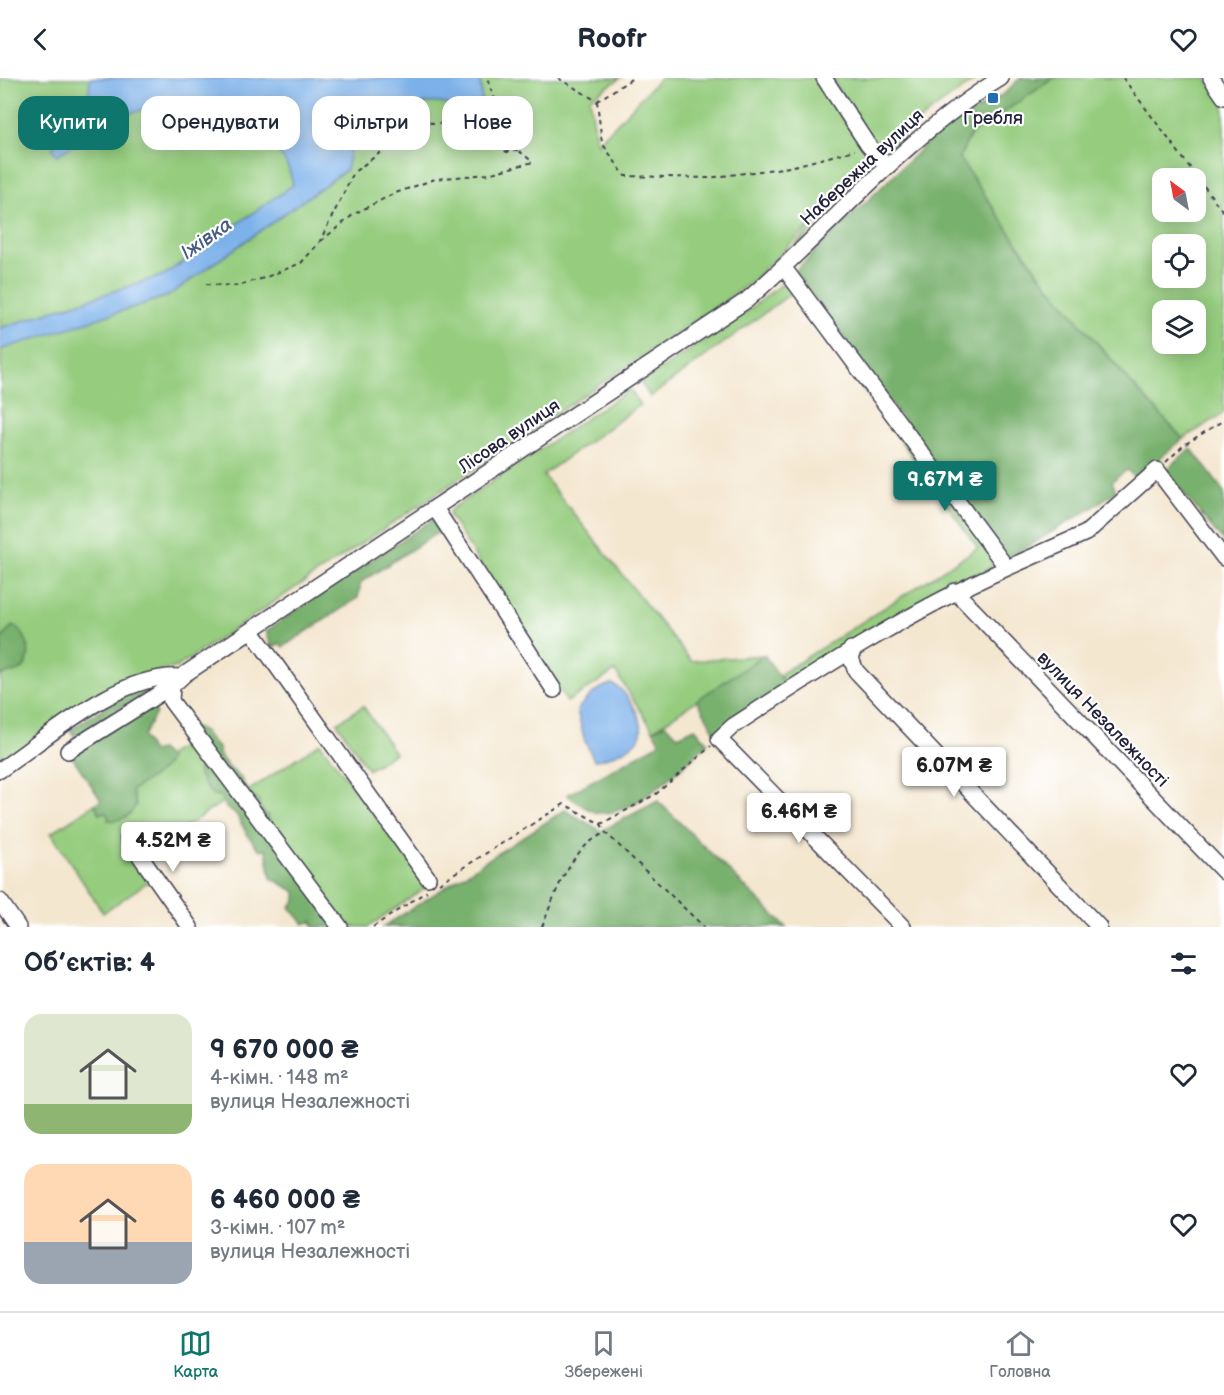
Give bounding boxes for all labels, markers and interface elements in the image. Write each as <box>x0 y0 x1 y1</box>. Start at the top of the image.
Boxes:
icon: back <box>24 23 57 56</box>
text: Roofr <box>577 23 647 55</box>
icon: heart <box>1167 23 1200 56</box>
marker: Гребля <box>986 91 1000 105</box>
chip: Купити <box>18 96 129 150</box>
chip: Орендувати <box>141 96 300 150</box>
chip: Фільтри <box>312 96 430 150</box>
chip: Нове <box>442 96 533 150</box>
street label: Набережна вулиця <box>796 105 928 230</box>
place label: Гребля <box>963 108 1023 129</box>
north arrow <box>1152 168 1206 222</box>
map controls <box>1152 168 1206 354</box>
water label: Іжівка <box>176 212 237 265</box>
button: locate <box>1152 234 1206 288</box>
button: layers <box>1152 300 1206 354</box>
street label: Лісова вулиця <box>454 395 564 479</box>
pin: 9.67M ₴ <box>890 461 1000 512</box>
text: 9.67M ₴ <box>907 468 983 492</box>
street label: вулиця Незалежності <box>1033 647 1173 791</box>
pin: 6.07M ₴ <box>899 747 1009 798</box>
text: 6.07M ₴ <box>916 754 992 778</box>
pin: 6.46M ₴ <box>744 793 854 844</box>
text: 6.46M ₴ <box>761 800 837 824</box>
pin: 4.52M ₴ <box>118 822 228 873</box>
text: 4.52M ₴ <box>135 829 211 853</box>
icon: filters <box>1167 947 1200 980</box>
text: Об’єктів: 4 <box>24 948 155 979</box>
text: 9 670 000 ₴ <box>210 1035 359 1066</box>
icon: home <box>72 1038 144 1110</box>
icon: heart <box>1167 1058 1200 1091</box>
text: 4-кімн. · 148 m² <box>210 1066 349 1090</box>
text: вулиця Незалежності <box>210 1090 410 1114</box>
text: 6 460 000 ₴ <box>210 1185 360 1216</box>
icon: home <box>72 1188 144 1260</box>
icon: heart <box>1167 1208 1200 1241</box>
text: 3-кімн. · 107 m² <box>210 1216 345 1240</box>
text: вулиця Незалежності <box>210 1240 410 1264</box>
tab: Карта <box>173 1327 218 1382</box>
tab: Збережені <box>565 1327 643 1382</box>
tab: Головна <box>989 1327 1051 1382</box>

